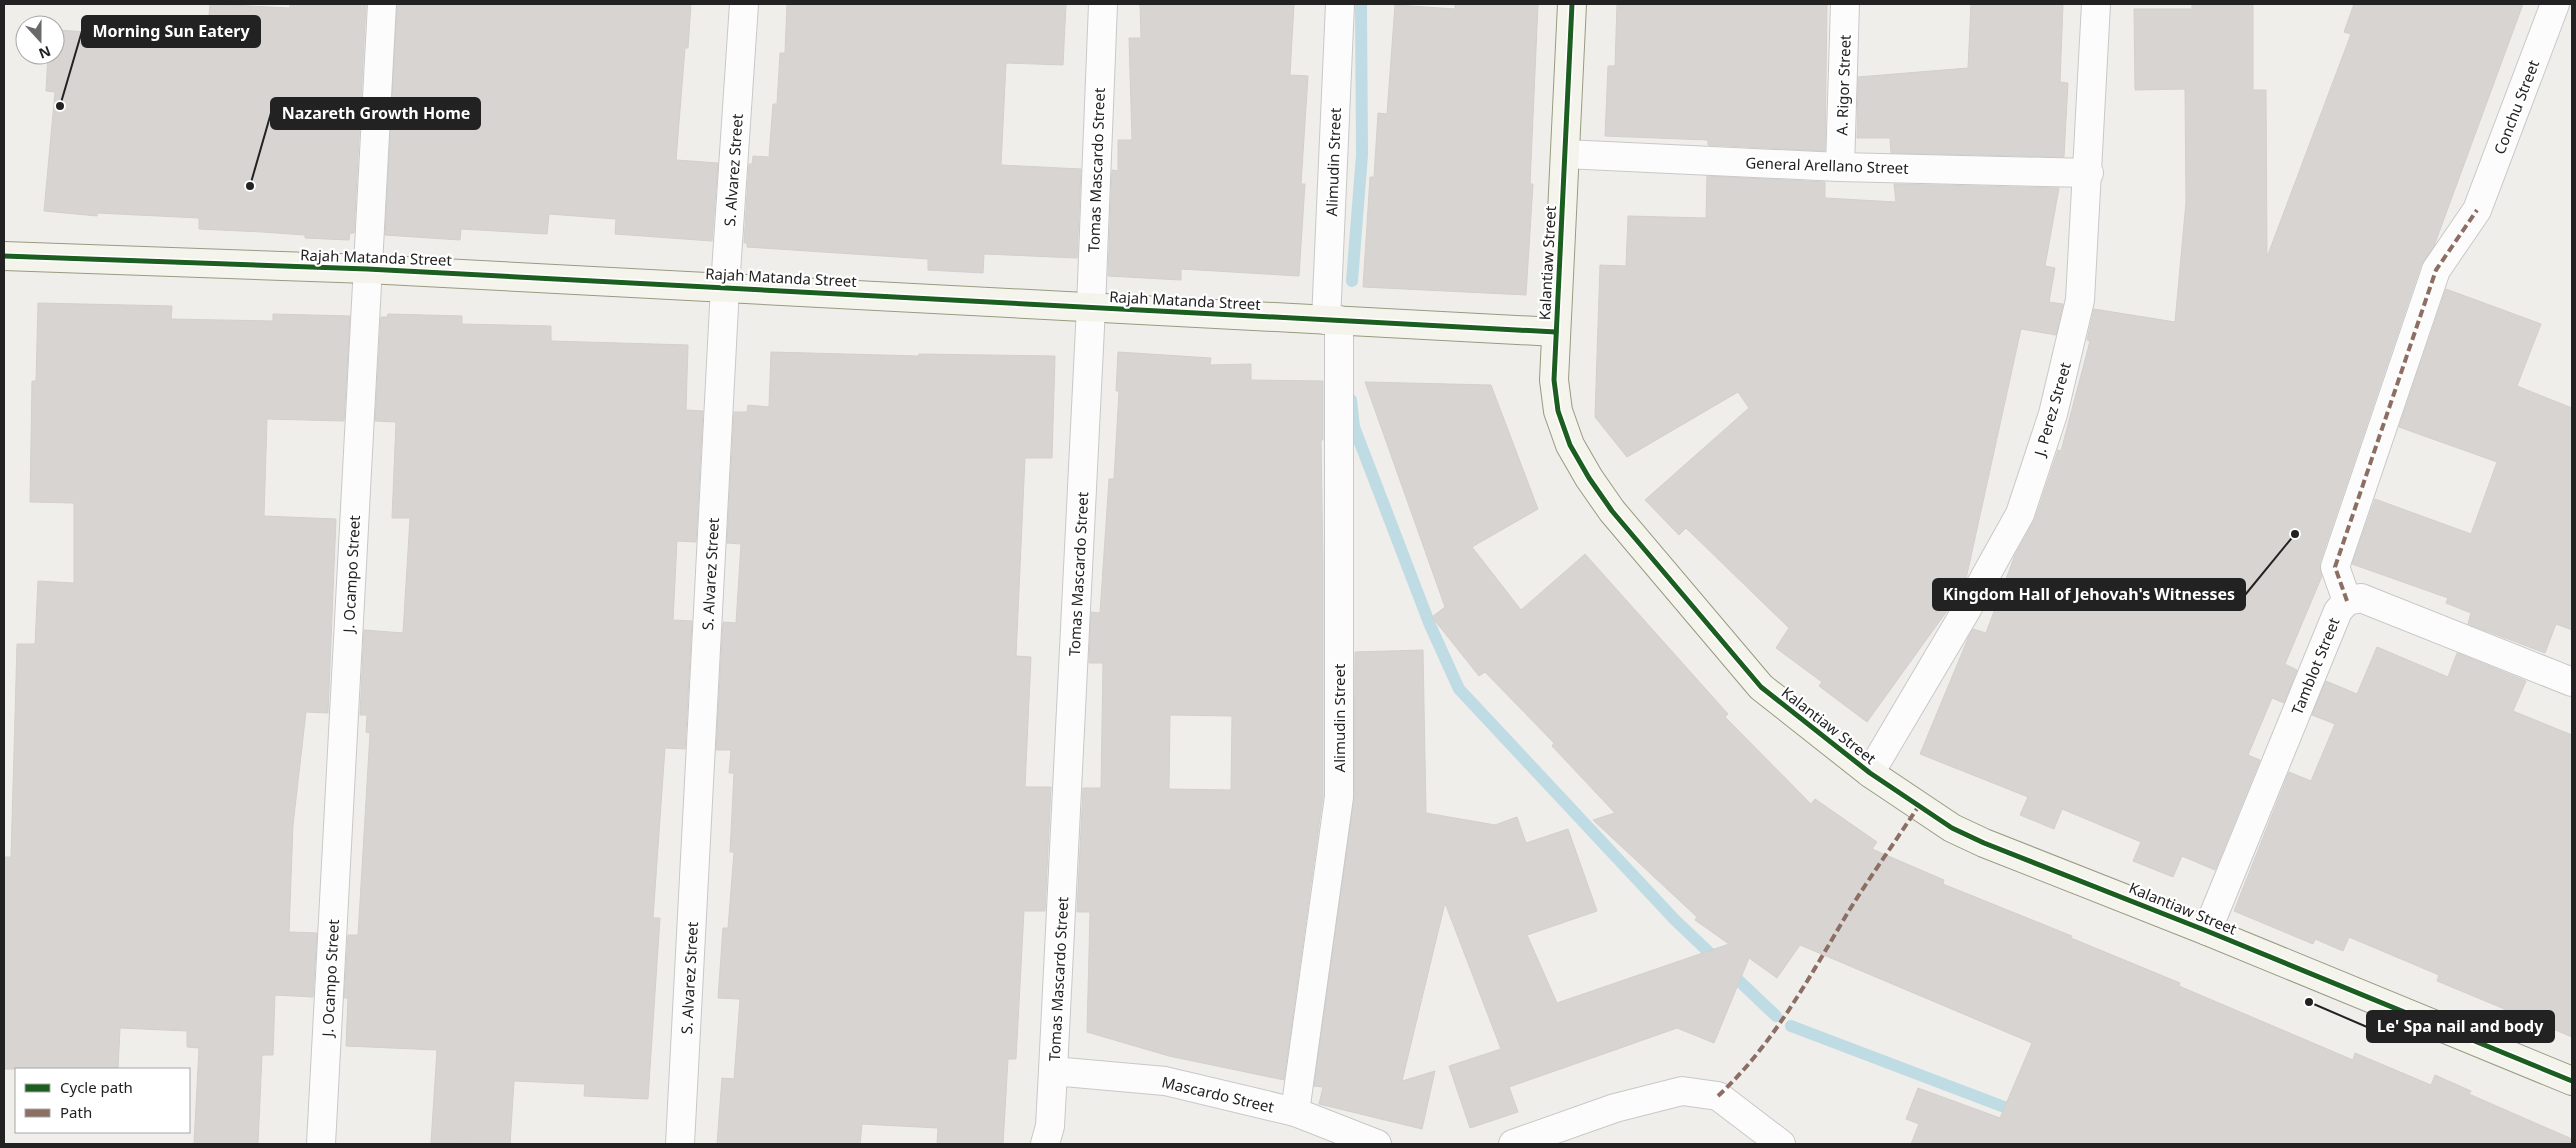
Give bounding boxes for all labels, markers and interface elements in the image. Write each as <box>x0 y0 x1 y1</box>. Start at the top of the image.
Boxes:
north arrow <box>15 15 65 65</box>
callout: Morning Sun Eatery <box>82 16 260 47</box>
text: Morning Sun Eatery <box>92 20 250 42</box>
street label: A. Rigor Street <box>1831 34 1855 136</box>
text: N <box>36 42 54 64</box>
street label: Conchu Street <box>2489 57 2543 157</box>
street label: Tomas Mascardo Street <box>1083 87 1109 253</box>
callout: Nazareth Growth Home <box>271 98 480 129</box>
text: Nazareth Growth Home <box>282 102 470 124</box>
street label: Alimudin Street <box>1321 107 1345 217</box>
street label: S. Alvarez Street <box>719 113 747 227</box>
street label: General Arellano Street <box>1745 152 1910 178</box>
street label: Kalantiaw Street <box>1534 205 1560 321</box>
street label: Rajah Matanda Street <box>300 244 453 270</box>
street label: Rajah Matanda Street <box>705 263 858 291</box>
street label: Rajah Matanda Street <box>1109 286 1262 314</box>
street label: J. Perez Street <box>2029 359 2075 460</box>
street label: Tomas Mascardo Street <box>1064 491 1092 657</box>
street label: J. Ocampo Street <box>338 514 364 635</box>
street label: S. Alvarez Street <box>697 517 723 631</box>
callout: Kingdom Hall of Jehovah's Witnesses <box>1933 579 2245 610</box>
text: Kingdom Hall of Jehovah's Witnesses <box>1943 583 2235 605</box>
street label: Tamblot Street <box>2286 614 2344 717</box>
street label: Alimudin Street <box>1329 663 1349 772</box>
street label: Kalantiaw Street <box>1778 682 1881 768</box>
street label: Kalantiaw Street <box>2126 877 2240 939</box>
street label: Tomas Mascardo Street <box>1044 896 1072 1062</box>
street label: J. Ocampo Street <box>317 918 343 1039</box>
street label: S. Alvarez Street <box>676 921 702 1035</box>
callout: Le' Spa nail and body <box>2367 1011 2554 1042</box>
text: Le' Spa nail and body <box>2377 1015 2544 1037</box>
legend <box>15 1068 190 1133</box>
street label: Mascardo Street <box>1160 1071 1277 1117</box>
text: Cycle path <box>60 1077 133 1097</box>
text: Path <box>60 1102 92 1122</box>

